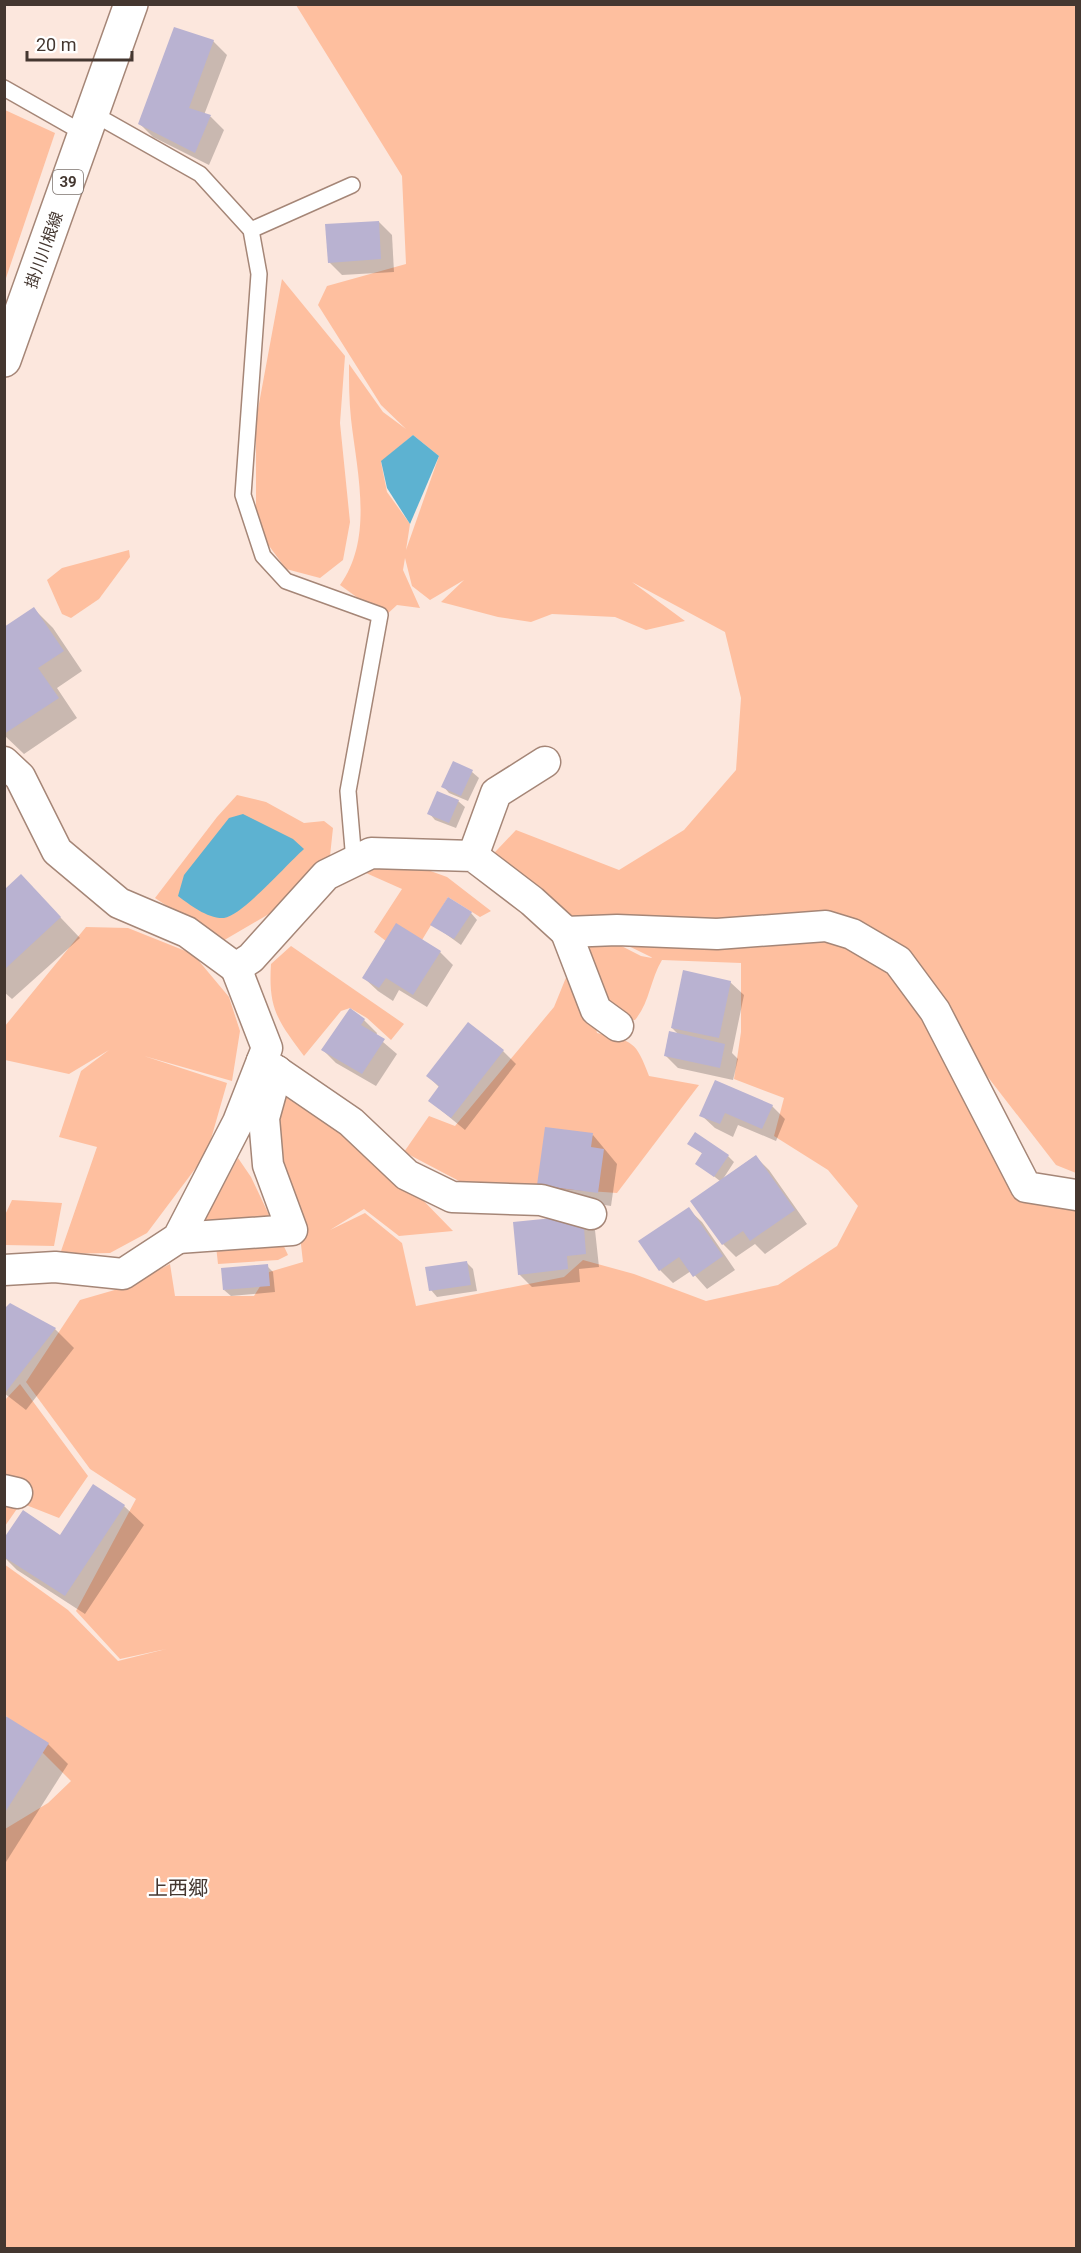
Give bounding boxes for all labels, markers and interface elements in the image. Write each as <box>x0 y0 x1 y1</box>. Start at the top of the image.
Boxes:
scale bar <box>27 24 132 62</box>
text: 20 m <box>36 34 76 55</box>
road number: 39 <box>53 170 83 194</box>
street label: 掛川川根線 <box>21 209 67 291</box>
district label: 上西郷 <box>148 1876 208 1900</box>

